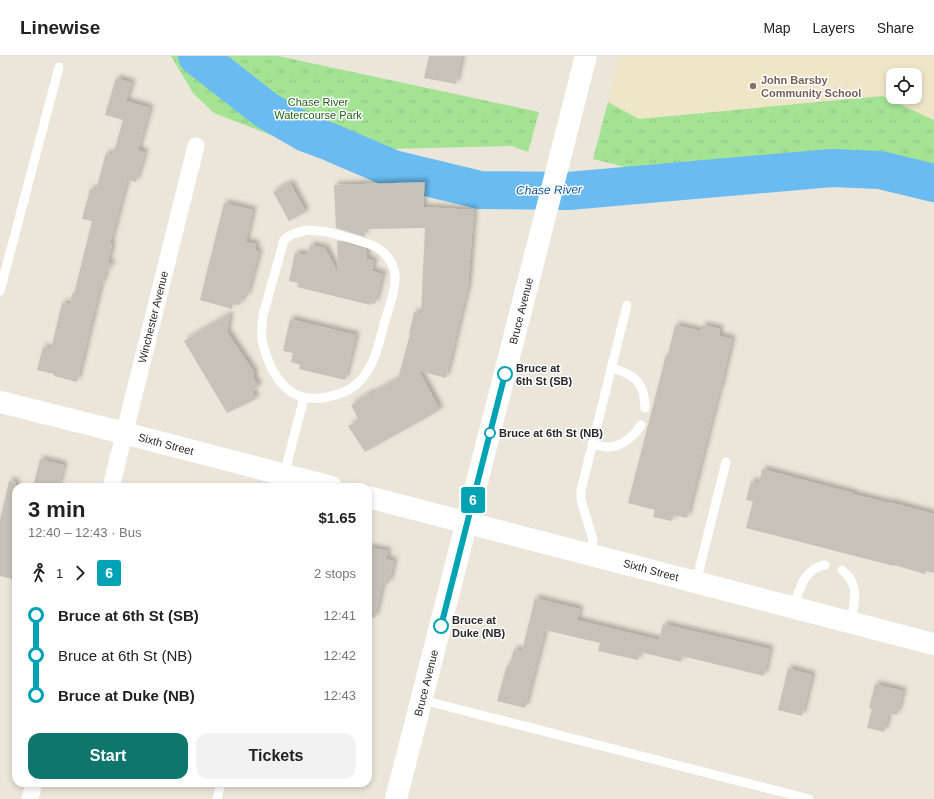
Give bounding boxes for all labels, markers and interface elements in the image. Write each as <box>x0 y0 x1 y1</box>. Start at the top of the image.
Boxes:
text: Linewise <box>20 17 100 38</box>
text: Map <box>763 20 791 36</box>
text: Layers <box>813 20 855 36</box>
text: Share <box>877 20 914 36</box>
map controls <box>886 68 922 104</box>
button: locate <box>886 68 922 104</box>
place label: John Barsby Community School <box>761 74 861 99</box>
marker: John Barsby Community School <box>748 81 758 91</box>
park label: Chase River Watercourse Park <box>274 96 362 121</box>
water label: Chase River <box>516 182 583 198</box>
street label: Winchester Avenue <box>136 270 170 364</box>
street label: Bruce Avenue <box>507 276 535 346</box>
place label: Bruce at 6th St (SB) <box>516 362 573 387</box>
marker: Bruce at 6th St (SB) <box>497 366 513 382</box>
marker: Bruce at 6th St (NB) <box>484 427 496 439</box>
place label: Bruce at 6th St (NB) <box>499 427 603 439</box>
street label: Sixth Street <box>137 431 195 457</box>
line badge: 6 <box>460 487 486 513</box>
text: 6 <box>469 492 477 508</box>
text: 3 min <box>28 497 85 522</box>
text: $1.65 <box>318 509 356 526</box>
text: 12:40 – 12:43 · Bus <box>28 525 141 540</box>
street label: Sixth Street <box>622 557 680 583</box>
icon: walk <box>28 562 50 584</box>
icon: forward <box>69 562 91 584</box>
text: 6 <box>105 565 113 581</box>
text: 1 <box>56 566 63 581</box>
text: 2 stops <box>314 566 356 581</box>
text: Bruce at 6th St (SB) <box>58 607 199 624</box>
text: 12:41 <box>323 608 356 623</box>
place label: Bruce at Duke (NB) <box>452 614 506 639</box>
marker: Bruce at Duke (NB) <box>433 618 449 634</box>
text: Bruce at 6th St (NB) <box>58 647 192 664</box>
text: 12:42 <box>323 648 356 663</box>
street label: Bruce Avenue <box>412 648 440 718</box>
text: Bruce at Duke (NB) <box>58 687 195 704</box>
text: 12:43 <box>323 688 356 703</box>
button: Start <box>28 733 188 779</box>
button: Tickets <box>196 733 356 779</box>

